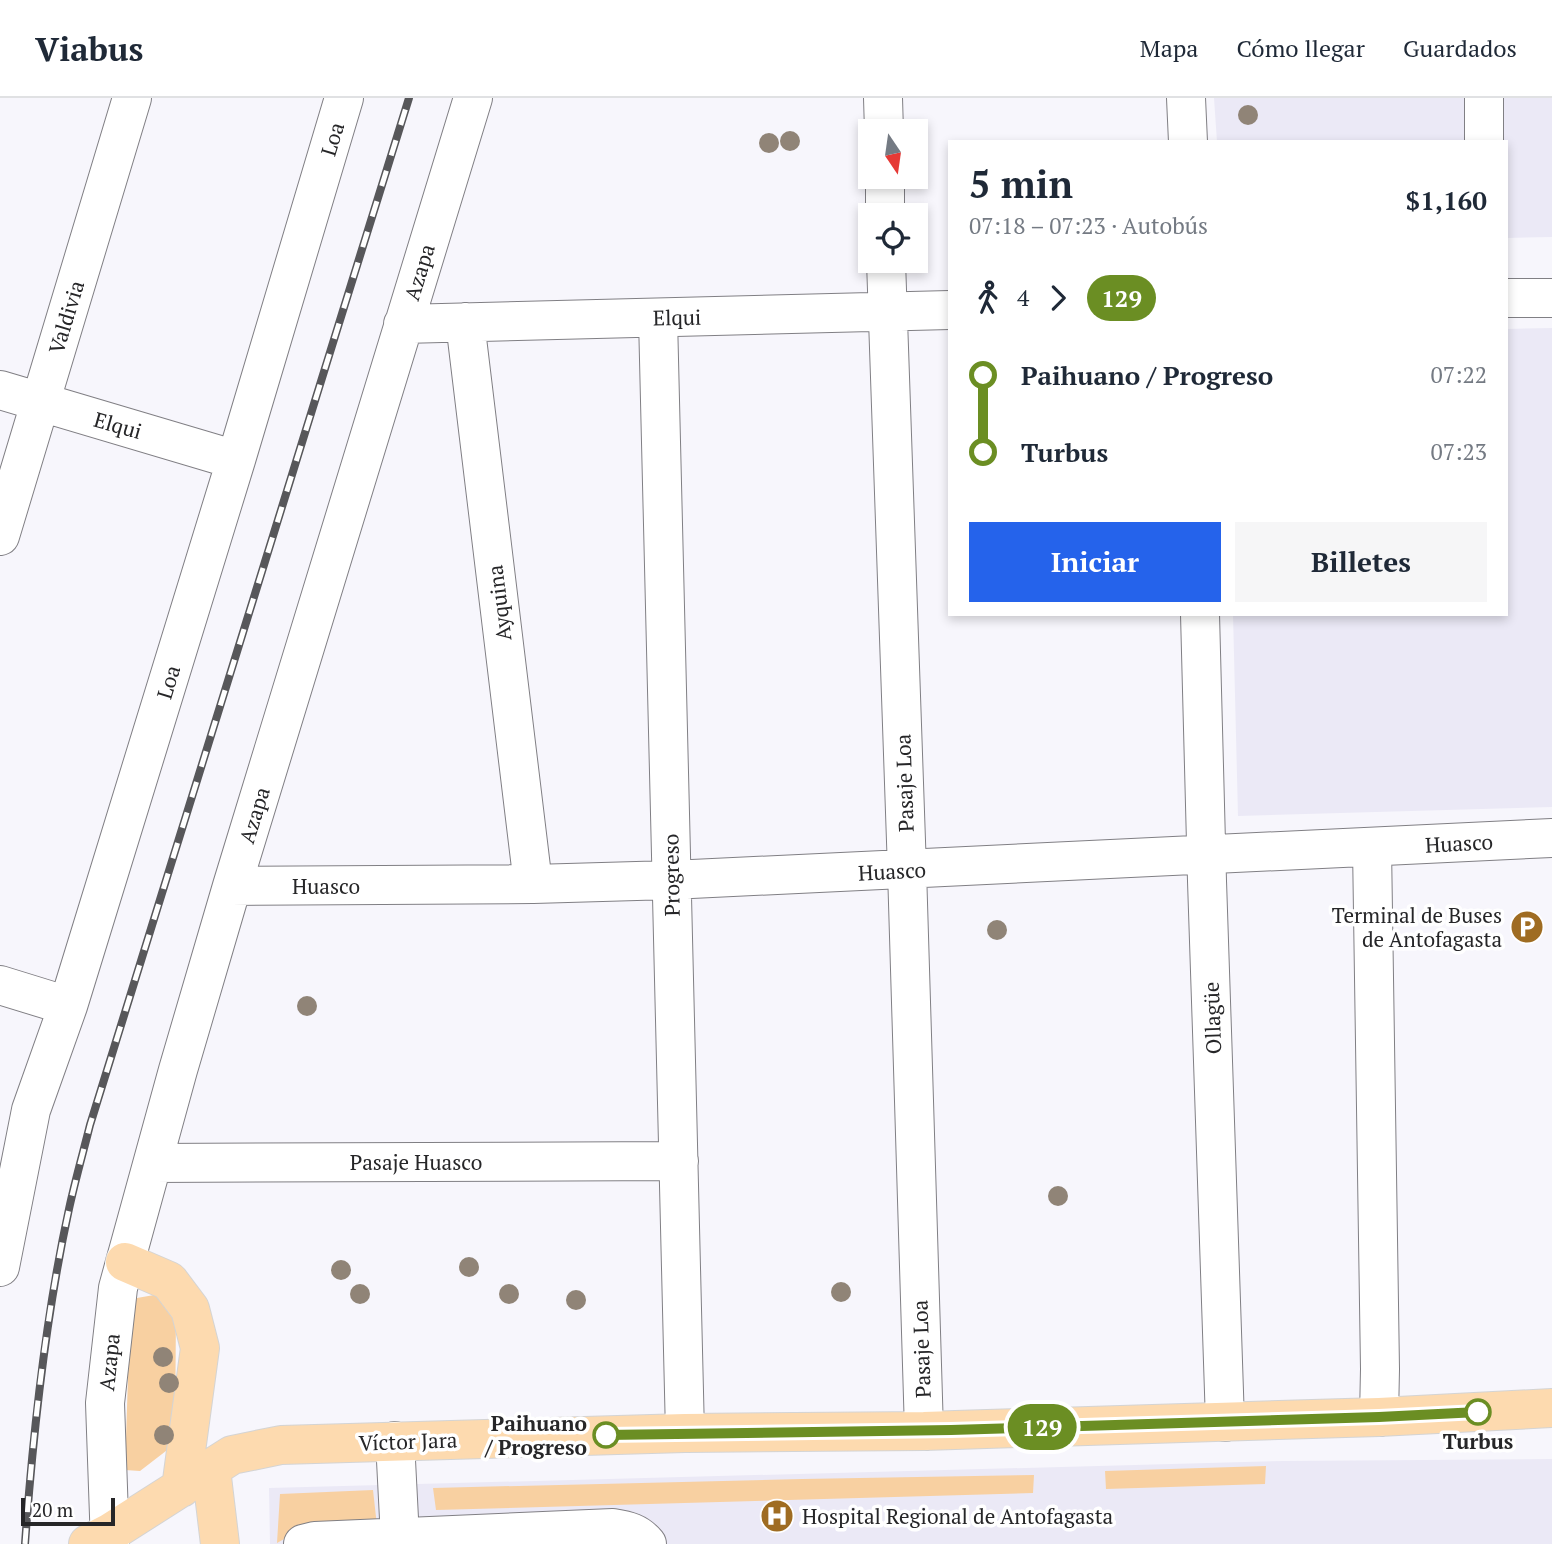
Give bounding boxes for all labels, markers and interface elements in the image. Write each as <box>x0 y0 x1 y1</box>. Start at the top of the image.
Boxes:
text: Viabus <box>35 27 143 70</box>
text: Mapa <box>1140 32 1198 64</box>
text: Cómo llegar <box>1236 32 1365 64</box>
text: Guardados <box>1403 32 1517 64</box>
street label: Loa <box>314 118 350 159</box>
north arrow <box>858 119 928 189</box>
map controls <box>858 119 928 273</box>
text: 5 min <box>969 159 1073 209</box>
text: $1,160 <box>1406 183 1487 217</box>
button: locate <box>858 203 928 273</box>
text: 07:18 – 07:23 · Autobús <box>969 210 1208 241</box>
street label: Azapa <box>397 240 441 304</box>
street label: Valdivia <box>42 277 90 357</box>
icon: walk <box>969 279 1007 317</box>
icon: forward <box>1039 279 1077 317</box>
text: 4 <box>1017 282 1029 313</box>
text: 129 <box>1101 282 1142 314</box>
street label: Elqui <box>653 303 701 331</box>
text: Paihuano / Progreso <box>1021 358 1273 392</box>
text: 07:22 <box>1430 359 1487 390</box>
street label: Elqui <box>91 405 145 445</box>
text: Turbus <box>1021 435 1108 469</box>
text: 07:23 <box>1430 436 1487 467</box>
button: Iniciar <box>969 522 1221 602</box>
button: Billetes <box>1235 522 1487 602</box>
street label: Ayquina <box>480 563 518 642</box>
street label: Loa <box>150 661 186 702</box>
street label: Pasaje Loa <box>888 733 920 833</box>
street label: Azapa <box>232 783 276 847</box>
street label: Huasco <box>1424 827 1494 859</box>
street label: Progreso <box>656 833 686 917</box>
street label: Huasco <box>857 855 927 887</box>
street label: Huasco <box>292 872 360 900</box>
place label: Terminal de Buses de Antofagasta <box>1332 901 1502 953</box>
parking icon: Terminal de Buses de Antofagasta <box>1508 908 1546 946</box>
street label: Ollagüe <box>1197 981 1227 1055</box>
street label: Pasaje Huasco <box>350 1148 482 1176</box>
street label: Pasaje Loa <box>905 1299 937 1399</box>
street label: Azapa <box>92 1331 126 1392</box>
marker: Turbus <box>1465 1399 1491 1425</box>
line badge: 129 <box>1002 1404 1082 1450</box>
place label: Paihuano / Progreso <box>484 1409 587 1461</box>
text: 129 <box>1022 1411 1062 1443</box>
marker: Paihuano / Progreso <box>593 1422 619 1448</box>
street label: Víctor Jara <box>358 1425 458 1457</box>
place label: Turbus <box>1443 1427 1513 1455</box>
scale bar <box>21 1495 116 1527</box>
text: 20 m <box>32 1497 73 1522</box>
hospital icon: Hospital Regional de Antofagasta <box>758 1497 796 1535</box>
place label: Hospital Regional de Antofagasta <box>802 1502 1114 1530</box>

